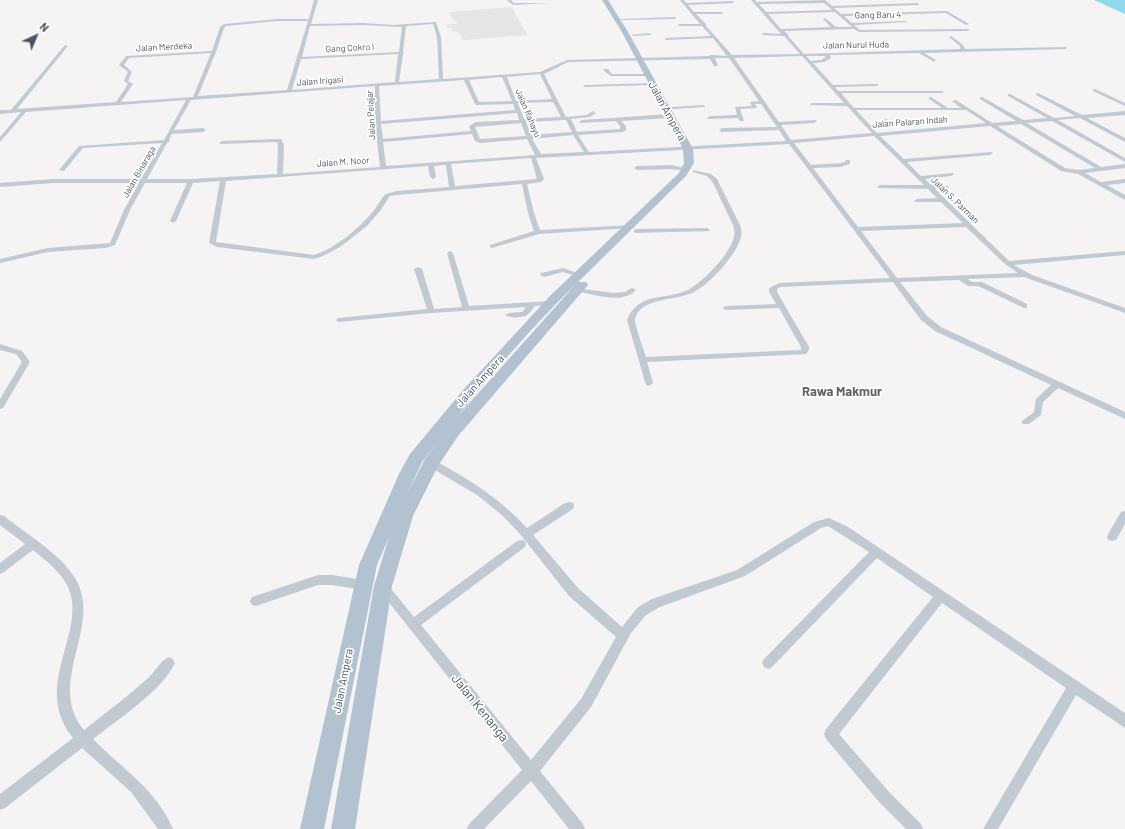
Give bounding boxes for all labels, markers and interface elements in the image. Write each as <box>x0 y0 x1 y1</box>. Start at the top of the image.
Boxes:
street label: Gang Baru 4 <box>855 9 901 21</box>
north arrow <box>16 16 56 56</box>
text: N <box>38 20 52 34</box>
street label: Jalan Nurul Huda <box>823 39 889 51</box>
street label: Jalan Merdeka <box>136 40 192 54</box>
street label: Gang Cokro I <box>325 41 375 55</box>
street label: Jalan Irigasi <box>296 74 344 88</box>
street label: Jalan Ampera <box>645 79 689 143</box>
street label: Jalan Rahayu <box>513 87 543 139</box>
street label: Jalan Pelajar <box>364 90 378 140</box>
street label: Jalan Palaran Indah <box>872 114 948 130</box>
street label: Jalan Binaraga <box>120 144 158 200</box>
street label: Jalan M. Noor <box>316 155 370 169</box>
street label: Jalan S. Parman <box>929 174 981 226</box>
street label: Jalan Ampera <box>453 352 507 410</box>
district label: Rawa Makmur <box>802 384 882 400</box>
street label: Jalan Ampera <box>330 648 356 714</box>
street label: Jalan Kenanga <box>448 671 512 745</box>

